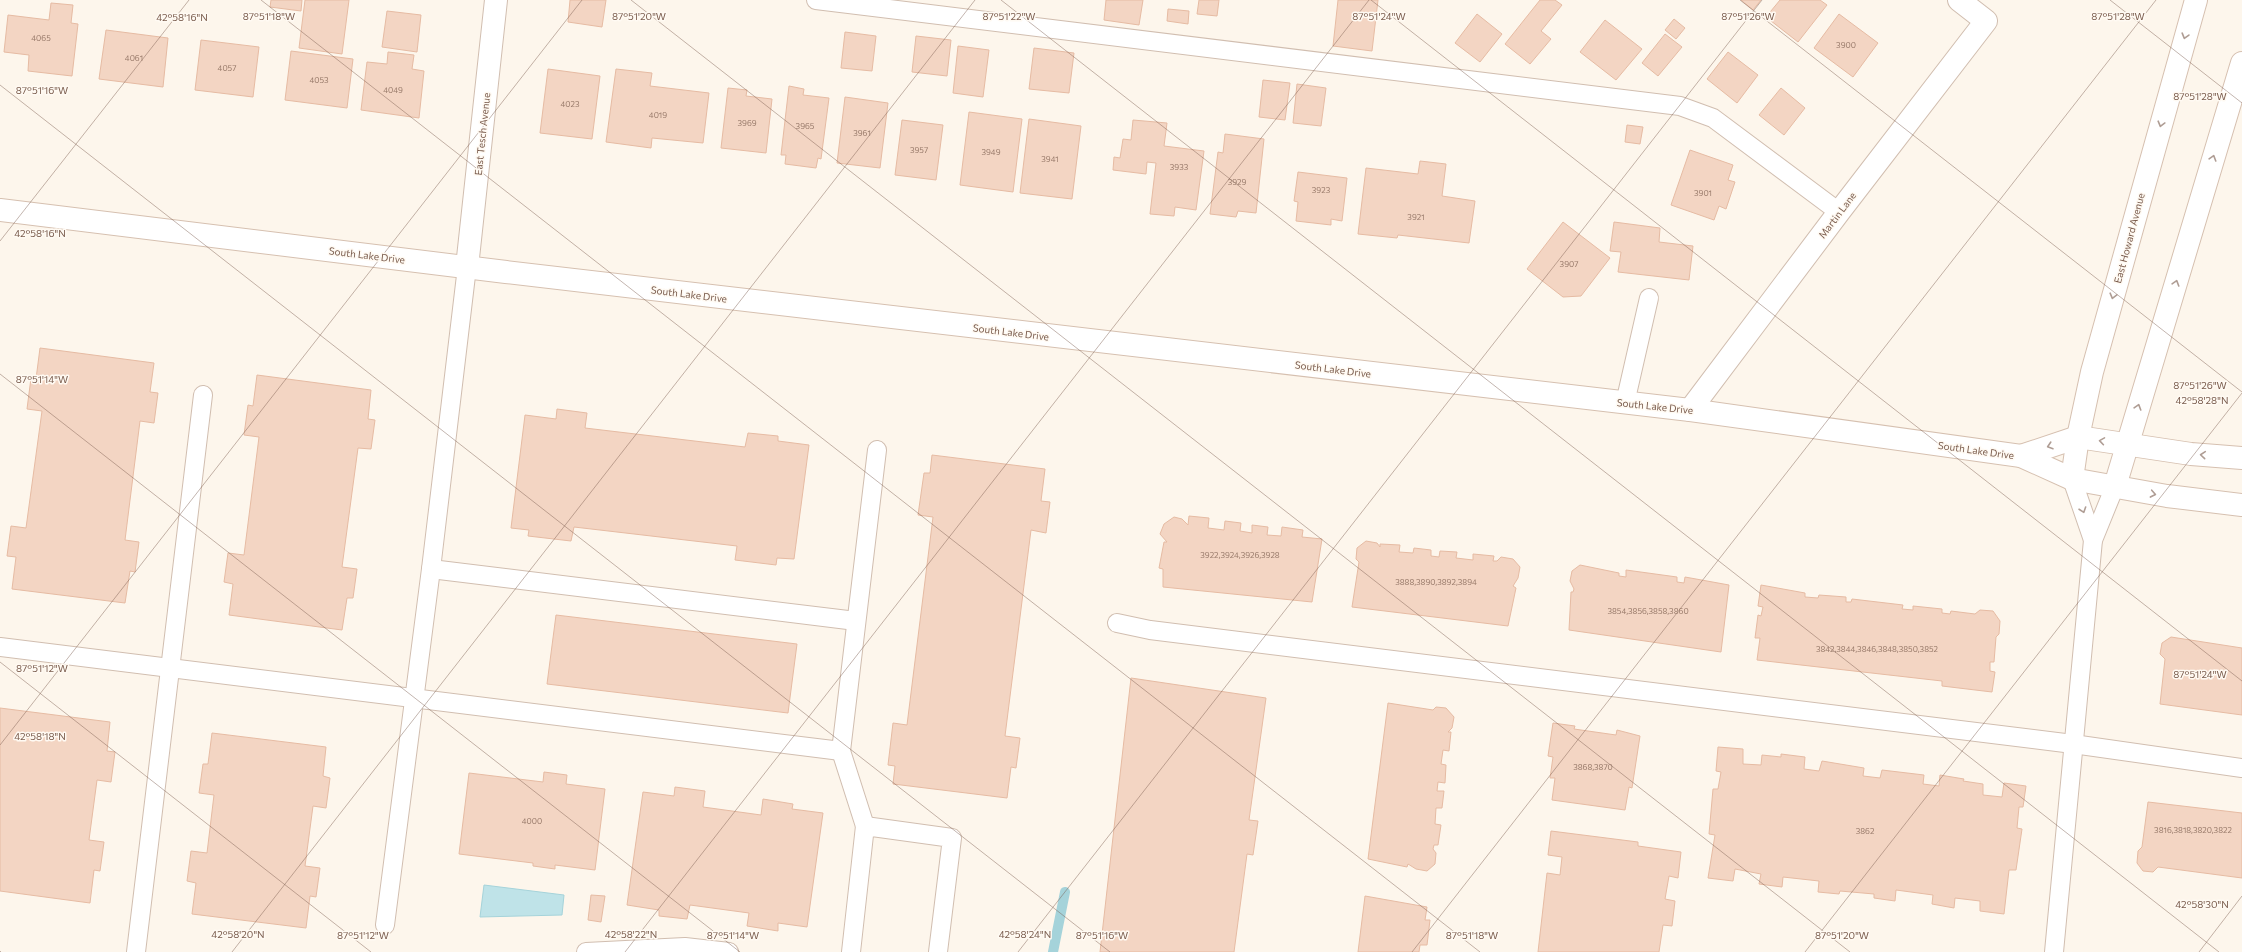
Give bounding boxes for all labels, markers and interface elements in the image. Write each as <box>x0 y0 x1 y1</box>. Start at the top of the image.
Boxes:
text: 87°51'18"W <box>243 10 295 22</box>
text: 87°51'20"W <box>612 10 666 22</box>
text: 87°51'22"W <box>982 10 1036 22</box>
text: 87°51'24"W <box>1352 10 1406 22</box>
text: 87°51'26"W <box>1721 10 1775 22</box>
text: 87°51'28"W <box>2091 10 2145 22</box>
text: 42°58'16"N <box>156 11 208 23</box>
house number: 4065 <box>31 33 51 43</box>
one-way arrow <box>2181 33 2190 40</box>
house number: 3900 <box>1836 40 1856 50</box>
house number: 4061 <box>125 53 143 63</box>
house number: 4057 <box>218 63 236 73</box>
house number: 4053 <box>309 75 329 85</box>
text: 87°51'16"W <box>16 84 68 96</box>
house number: 4049 <box>383 85 403 95</box>
text: 87°51'28"W <box>2173 90 2227 102</box>
street label: East Tesch Avenue <box>472 92 492 176</box>
house number: 4023 <box>561 99 580 109</box>
house number: 4019 <box>649 110 667 120</box>
house number: 3969 <box>737 118 757 128</box>
one-way arrow <box>2157 120 2165 127</box>
house number: 3965 <box>796 121 815 131</box>
house number: 3961 <box>853 128 871 138</box>
house number: 3957 <box>910 145 928 155</box>
house number: 3949 <box>981 147 1001 157</box>
house number: 3941 <box>1041 154 1059 164</box>
one-way arrow <box>2208 155 2217 162</box>
house number: 3933 <box>1170 162 1189 172</box>
house number: 3929 <box>1228 177 1246 187</box>
house number: 3923 <box>1312 185 1331 195</box>
house number: 3901 <box>1694 188 1712 198</box>
street label: Martin Lane <box>1816 189 1858 241</box>
street label: East Howard Avenue <box>2111 192 2147 284</box>
house number: 3921 <box>1407 212 1425 222</box>
text: 42°58'16"N <box>14 227 66 239</box>
street label: South Lake Drive <box>328 244 406 266</box>
house number: 3907 <box>1560 259 1578 269</box>
one-way arrow <box>2171 279 2180 286</box>
street label: South Lake Drive <box>650 283 728 305</box>
one-way arrow <box>2109 292 2118 299</box>
street label: South Lake Drive <box>972 321 1050 343</box>
street label: South Lake Drive <box>1294 358 1372 380</box>
text: 87°51'14"W <box>16 373 68 385</box>
text: 87°51'26"W <box>2173 379 2227 391</box>
text: 42°58'28"N <box>2176 394 2228 406</box>
street label: South Lake Drive <box>1616 396 1694 416</box>
one-way arrow <box>2133 404 2142 411</box>
one-way arrow <box>2099 437 2105 445</box>
street label: South Lake Drive <box>1937 439 2015 461</box>
one-way arrow <box>2046 441 2053 450</box>
one-way arrow <box>2200 451 2206 460</box>
one-way arrow <box>2150 489 2156 497</box>
one-way arrow <box>2078 506 2086 513</box>
house number: 3922,3924,3926,3928 <box>1200 550 1280 560</box>
house number: 3888,3890,3892,3894 <box>1395 577 1477 587</box>
house number: 3854,3856,3858,3860 <box>1607 606 1689 616</box>
house number: 3842,3844,3846,3848,3850,3852 <box>1816 644 1939 654</box>
text: 87°51'12"W <box>16 662 68 674</box>
text: 87°51'24"W <box>2173 668 2227 680</box>
text: 42°58'18"N <box>14 730 66 742</box>
house number: 3868,3870 <box>1573 762 1613 772</box>
house number: 4000 <box>522 816 542 826</box>
house number: 3816,3818,3820,3822 <box>2154 825 2232 835</box>
house number: 3862 <box>1856 826 1875 836</box>
text: 42°58'30"N <box>2175 898 2229 910</box>
text: 42°58'20"N <box>211 928 265 940</box>
text: 42°58'22"N <box>605 928 657 940</box>
text: 42°58'24"N <box>999 928 1051 940</box>
text: 87°51'12"W <box>337 929 389 941</box>
text: 87°51'14"W <box>707 929 759 941</box>
text: 87°51'16"W <box>1076 929 1128 941</box>
text: 87°51'18"W <box>1446 929 1498 941</box>
text: 87°51'20"W <box>1815 929 1869 941</box>

